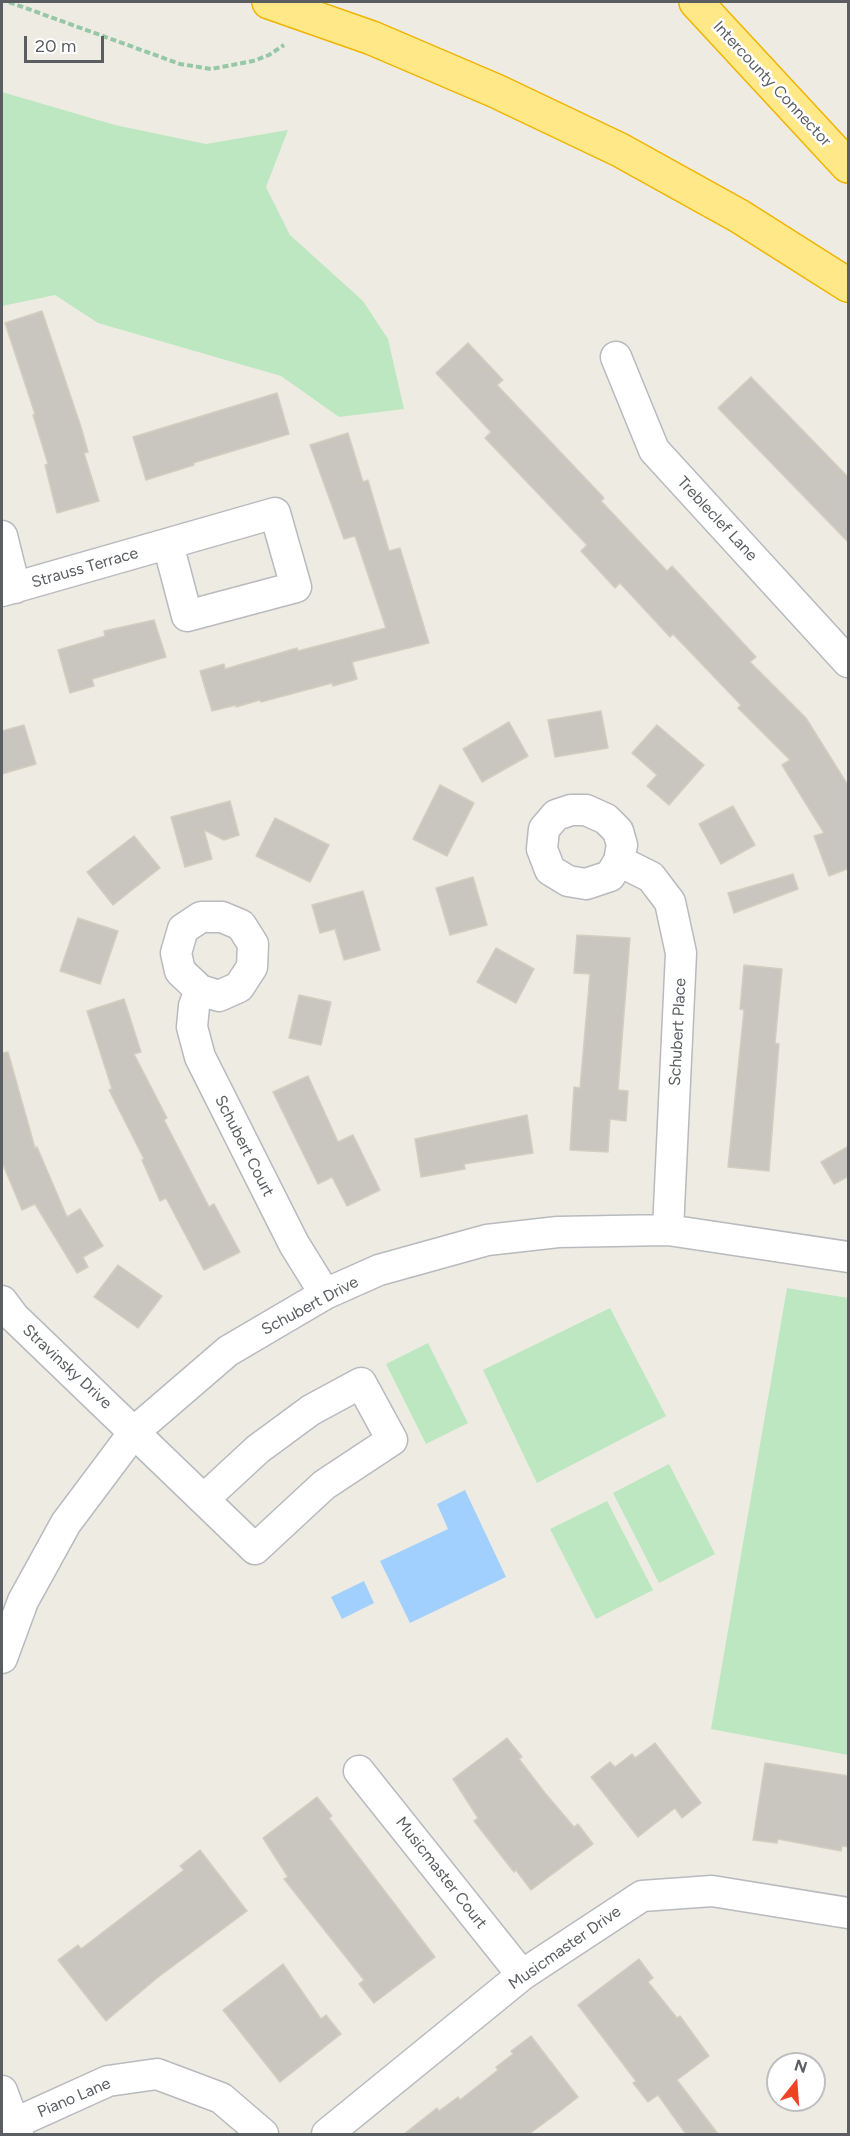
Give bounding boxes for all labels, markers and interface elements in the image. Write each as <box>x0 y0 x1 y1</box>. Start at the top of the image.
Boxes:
street label: Intercounty Connector <box>709 17 835 151</box>
scale bar <box>27 24 106 62</box>
text: 20 m <box>35 35 76 57</box>
street label: Trebleclef Lane <box>673 473 761 565</box>
street label: Strauss Terrace <box>29 544 141 592</box>
street label: Schubert Place <box>666 977 690 1087</box>
street label: Schubert Court <box>210 1092 278 1200</box>
street label: Schubert Drive <box>258 1272 362 1340</box>
street label: Stravinsky Drive <box>18 1321 116 1413</box>
street label: Musicmaster Court <box>391 1813 491 1933</box>
street label: Musicmaster Drive <box>505 1902 625 1994</box>
north arrow <box>766 2052 826 2112</box>
text: N <box>792 2055 810 2077</box>
street label: Piano Lane <box>35 2074 113 2122</box>

